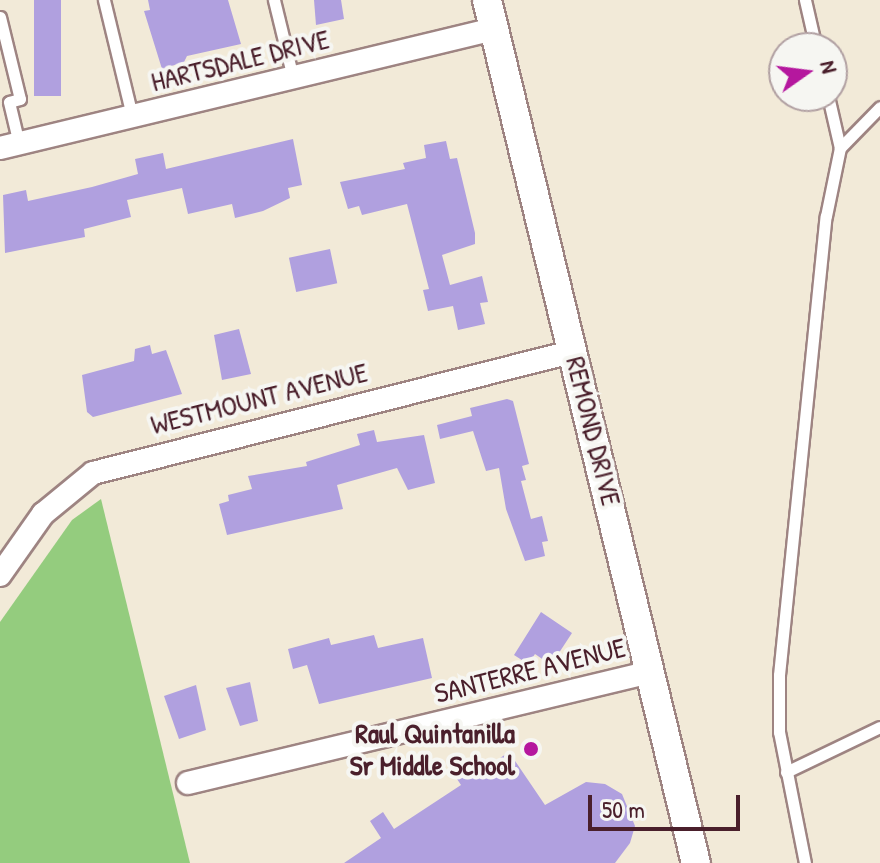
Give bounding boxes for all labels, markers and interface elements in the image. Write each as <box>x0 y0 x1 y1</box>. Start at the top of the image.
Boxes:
street label: HARTSDALE DRIVE <box>147 22 333 98</box>
north arrow <box>768 32 848 112</box>
text: N <box>813 57 845 76</box>
street label: REMOND DRIVE <box>559 353 629 509</box>
street label: WESTMOUNT AVENUE <box>147 355 371 441</box>
street label: SANTERRE AVENUE <box>431 630 629 710</box>
place label: Raul Quintanilla Sr Middle School <box>350 716 515 782</box>
marker: Raul Quintanilla Sr Middle School <box>522 740 540 758</box>
scale bar <box>592 779 744 829</box>
text: 50 m <box>602 793 645 825</box>

